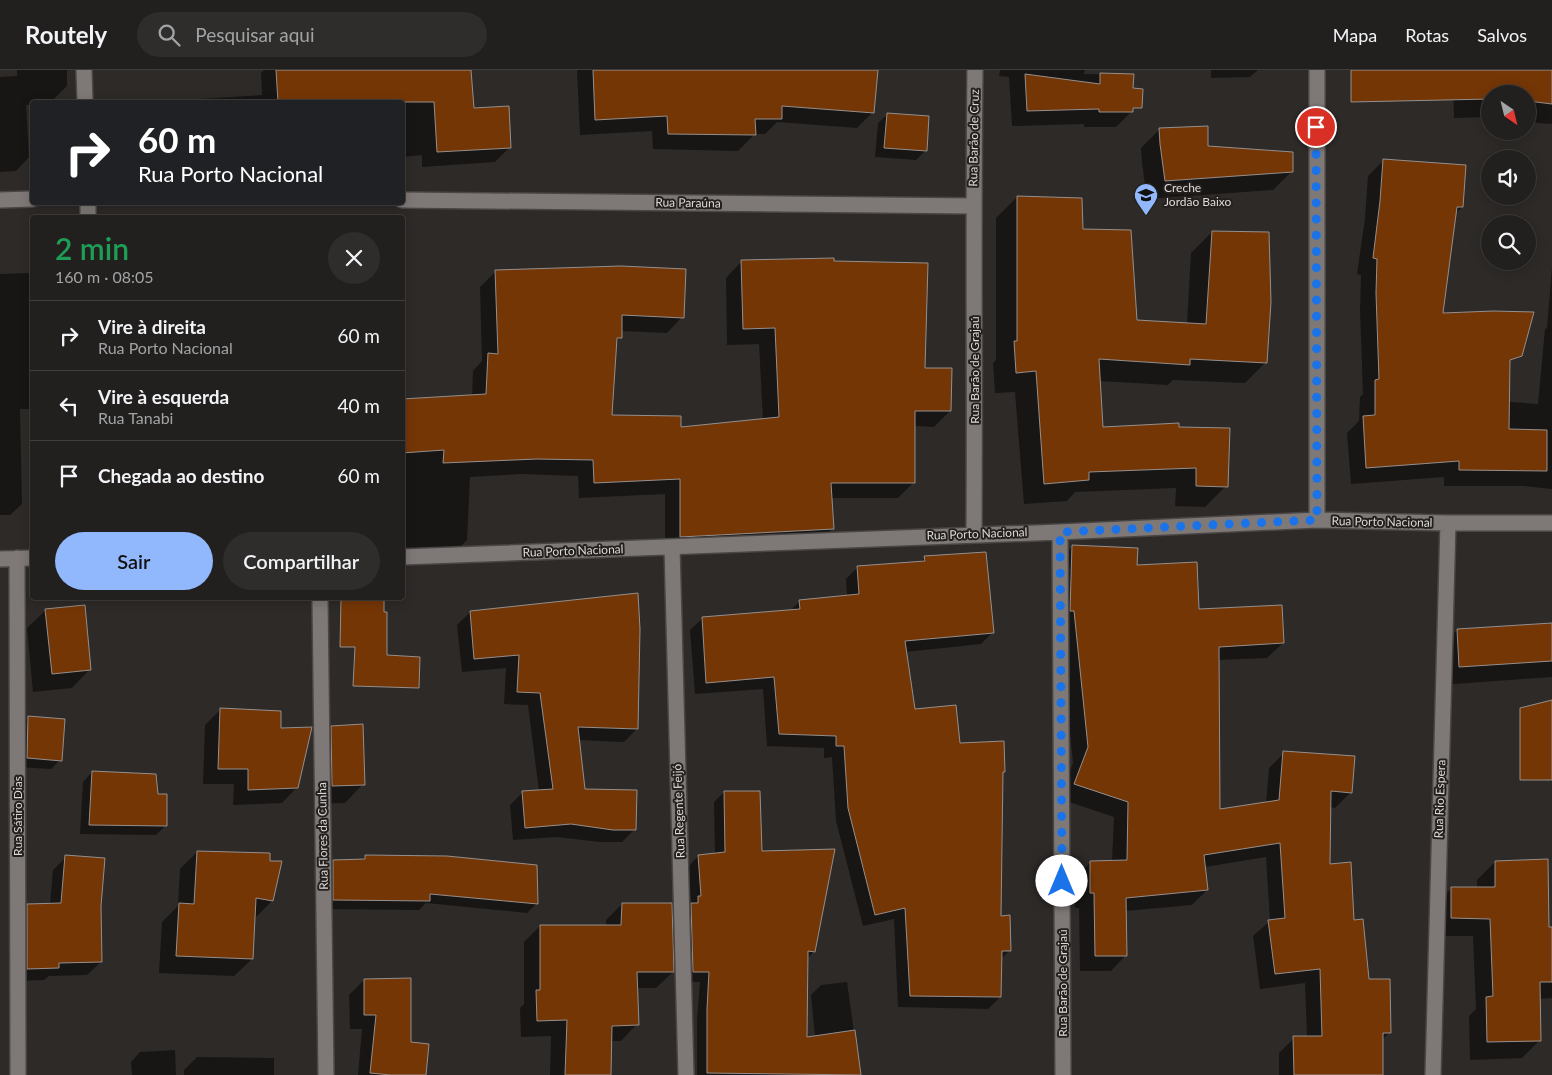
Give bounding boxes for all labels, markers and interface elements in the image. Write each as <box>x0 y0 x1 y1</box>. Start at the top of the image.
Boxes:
search box <box>137 12 487 57</box>
text: Routely <box>25 20 107 49</box>
icon: search <box>155 21 183 49</box>
text: Pesquisar aqui <box>195 23 314 46</box>
text: Mapa <box>1333 24 1377 46</box>
text: Rotas <box>1405 24 1449 46</box>
text: Salvos <box>1477 24 1527 46</box>
north arrow <box>1481 85 1536 140</box>
map controls <box>1481 85 1536 270</box>
street label: Rua Barão de Cruz <box>965 89 982 187</box>
pin <box>1295 106 1337 148</box>
icon: arrive <box>1302 113 1330 141</box>
text: 60 m <box>138 118 216 160</box>
icon: right <box>55 120 120 185</box>
button: sound <box>1481 150 1536 205</box>
text: Rua Porto Nacional <box>138 160 323 187</box>
place label: Creche Jordão Baixo <box>1164 180 1232 209</box>
school or university icon: Creche Jordão Baixo <box>1133 182 1159 216</box>
street label: Rua Paraúna <box>655 194 721 211</box>
button: search <box>1481 215 1536 270</box>
text: 2 min <box>55 230 129 266</box>
button: close <box>328 232 380 284</box>
text: 160 m · 08:05 <box>55 267 154 286</box>
text: Vire à direita <box>98 315 206 338</box>
street label: Rua Barão de Grajaú <box>967 316 982 424</box>
icon: right <box>55 322 83 350</box>
text: 60 m <box>337 324 380 347</box>
text: Rua Porto Nacional <box>98 338 233 357</box>
text: Vire à esquerda <box>98 385 229 408</box>
icon: left <box>55 392 83 420</box>
text: 40 m <box>337 394 380 417</box>
text: Rua Tanabi <box>98 408 173 427</box>
icon: arrive <box>55 462 83 490</box>
text: Chegada ao destino <box>98 464 264 487</box>
text: 60 m <box>337 464 380 487</box>
street label: Rua Porto Nacional <box>1331 513 1433 530</box>
street label: Rua Porto Nacional <box>926 524 1028 543</box>
button: Sair <box>55 532 213 590</box>
button: Compartilhar <box>223 532 380 590</box>
street label: Rua Porto Nacional <box>522 541 624 560</box>
street label: Rua Rio Espera <box>1431 759 1448 838</box>
street label: Rua Regente Feijó <box>669 763 688 858</box>
street label: Rua Sátiro Dias <box>10 776 25 856</box>
street label: Rua Flores da Cunha <box>314 782 331 890</box>
position arrow <box>1035 854 1087 906</box>
street label: Rua Barão de Grajaú <box>1055 929 1070 1037</box>

